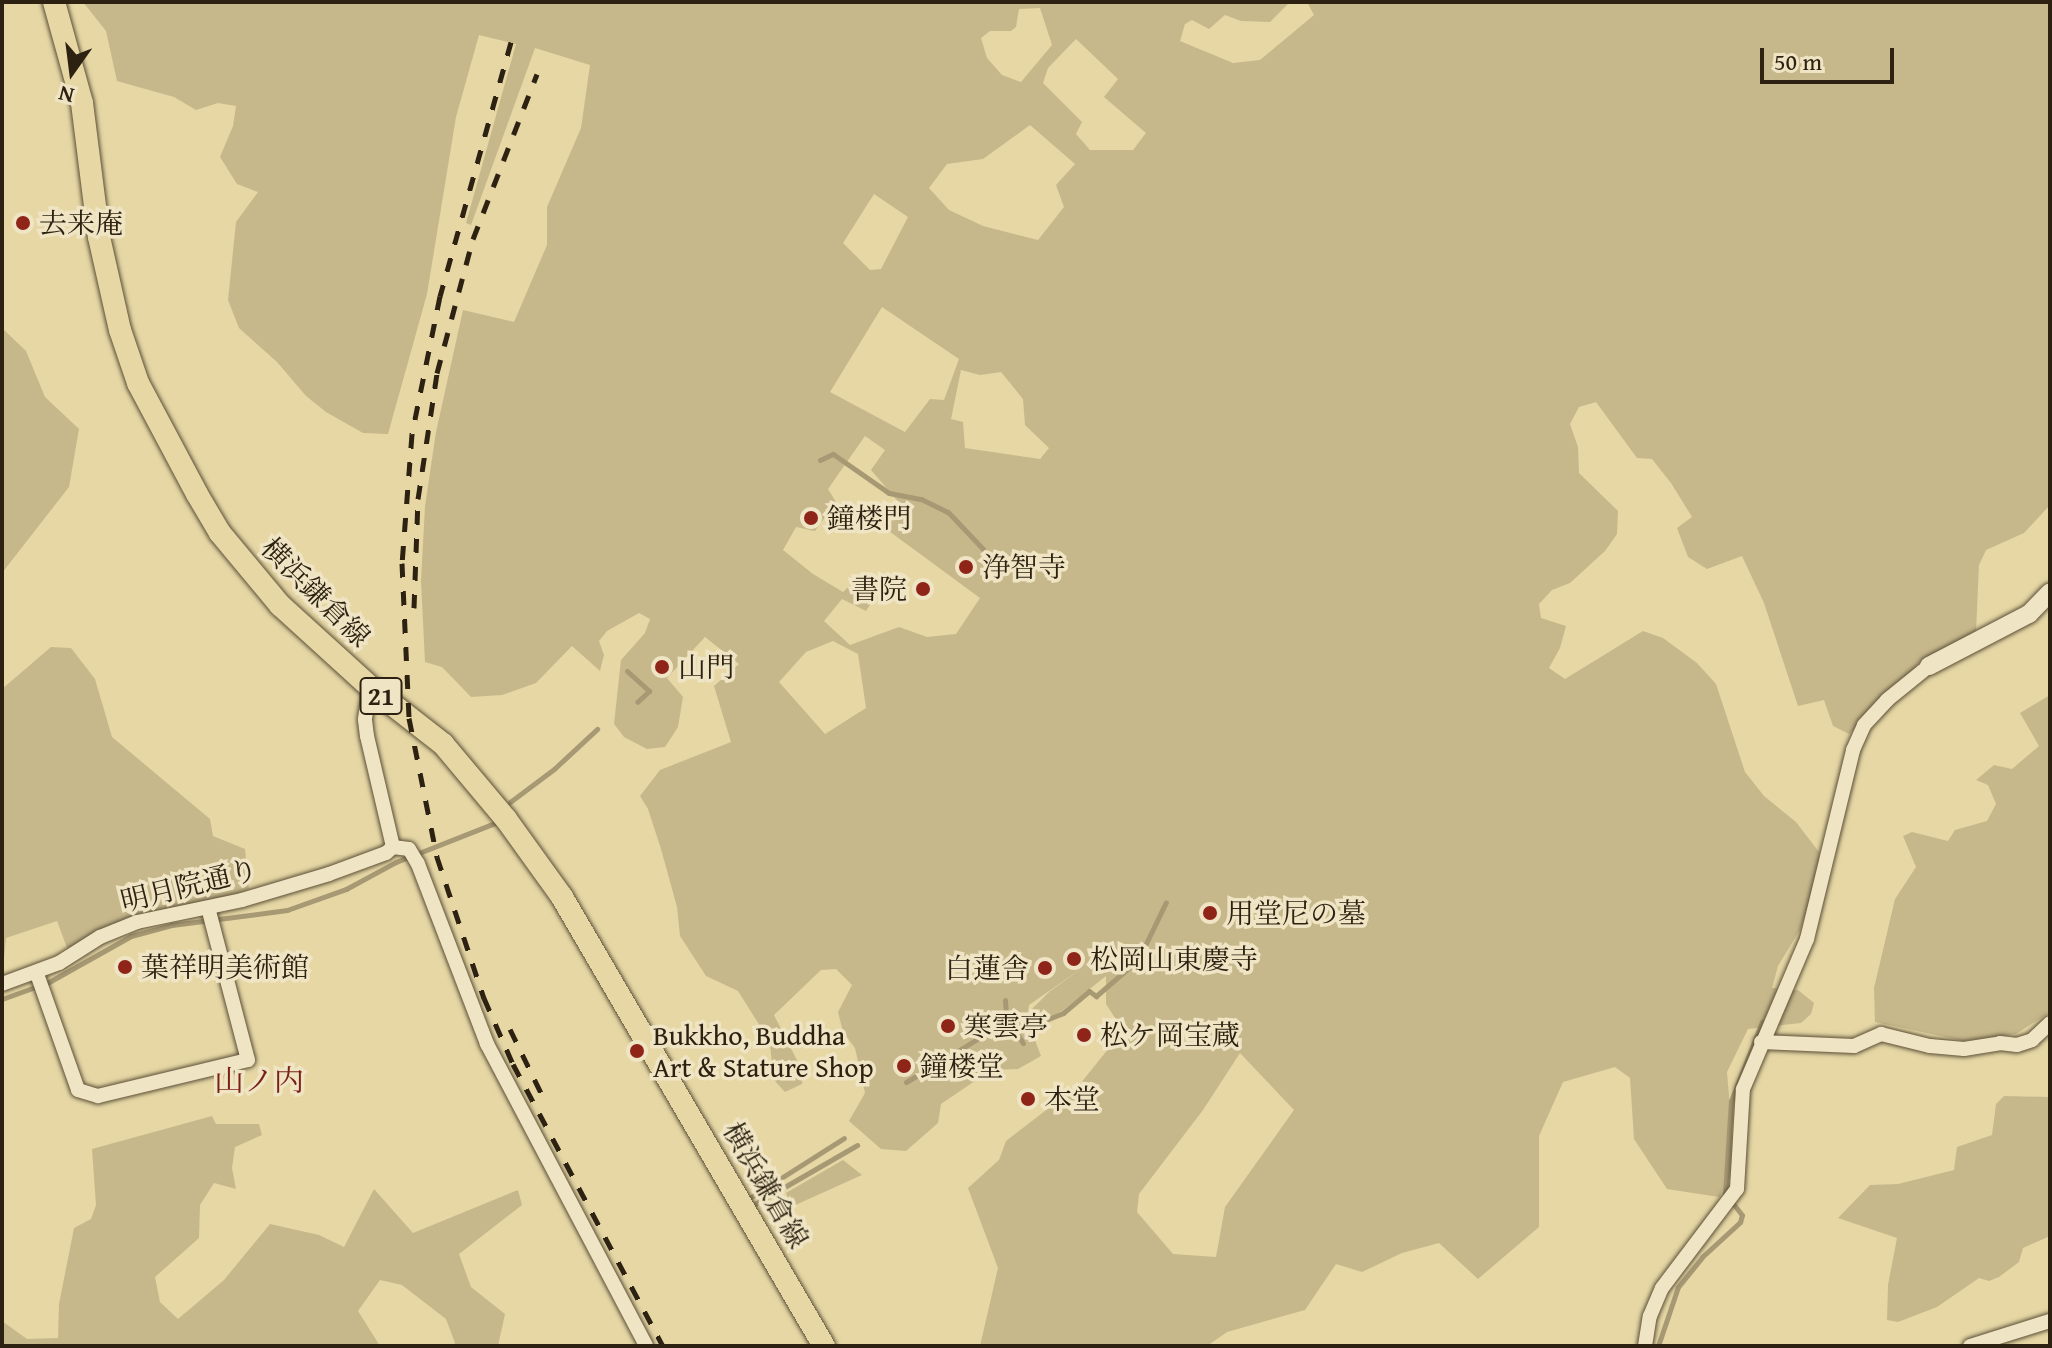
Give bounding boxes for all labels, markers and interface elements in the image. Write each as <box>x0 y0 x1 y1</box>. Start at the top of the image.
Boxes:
north arrow <box>32 32 112 112</box>
scale bar <box>1764 32 1898 82</box>
text: 50 m <box>1774 44 1822 79</box>
text: N <box>55 78 77 113</box>
place label: 去来庵 <box>39 206 123 240</box>
marker: 去来庵 <box>14 214 32 232</box>
place label: 鐘楼門 <box>827 501 911 535</box>
marker: 鐘楼門 <box>802 509 820 527</box>
street label: 横浜鎌倉線 <box>255 531 377 653</box>
place label: 浄智寺 <box>982 550 1066 584</box>
marker: 浄智寺 <box>957 558 975 576</box>
place label: 書院 <box>851 572 907 606</box>
marker: 書院 <box>914 580 932 598</box>
place label: 山門 <box>678 650 734 684</box>
marker: 山門 <box>653 658 671 676</box>
road number: 21 <box>359 674 403 718</box>
street label: 明月院通り <box>117 852 261 918</box>
place label: 用堂尼の墓 <box>1226 896 1366 930</box>
marker: 用堂尼の墓 <box>1201 904 1219 922</box>
place label: 松岡山東慶寺 <box>1090 942 1258 976</box>
place label: 葉祥明美術館 <box>141 950 309 984</box>
marker: 松岡山東慶寺 <box>1065 950 1083 968</box>
place label: 白蓮舎 <box>945 951 1029 985</box>
marker: 葉祥明美術館 <box>116 958 134 976</box>
marker: 白蓮舎 <box>1036 959 1054 977</box>
place label: 寒雲亭 <box>964 1009 1048 1043</box>
marker: 寒雲亭 <box>939 1017 957 1035</box>
place label: Bukkho, Buddha Art & Stature Shop <box>653 1018 874 1084</box>
place label: 松ケ岡宝蔵 <box>1100 1018 1240 1052</box>
marker: 松ケ岡宝蔵 <box>1075 1026 1093 1044</box>
marker: Bukkho, Buddha Art & Stature Shop <box>628 1042 646 1060</box>
place label: 鐘楼堂 <box>920 1049 1004 1083</box>
marker: 鐘楼堂 <box>895 1057 913 1075</box>
district label: 山ノ内 <box>214 1062 304 1098</box>
place label: 本堂 <box>1044 1082 1100 1116</box>
marker: 本堂 <box>1019 1090 1037 1108</box>
street label: 横浜鎌倉線 <box>716 1116 816 1254</box>

